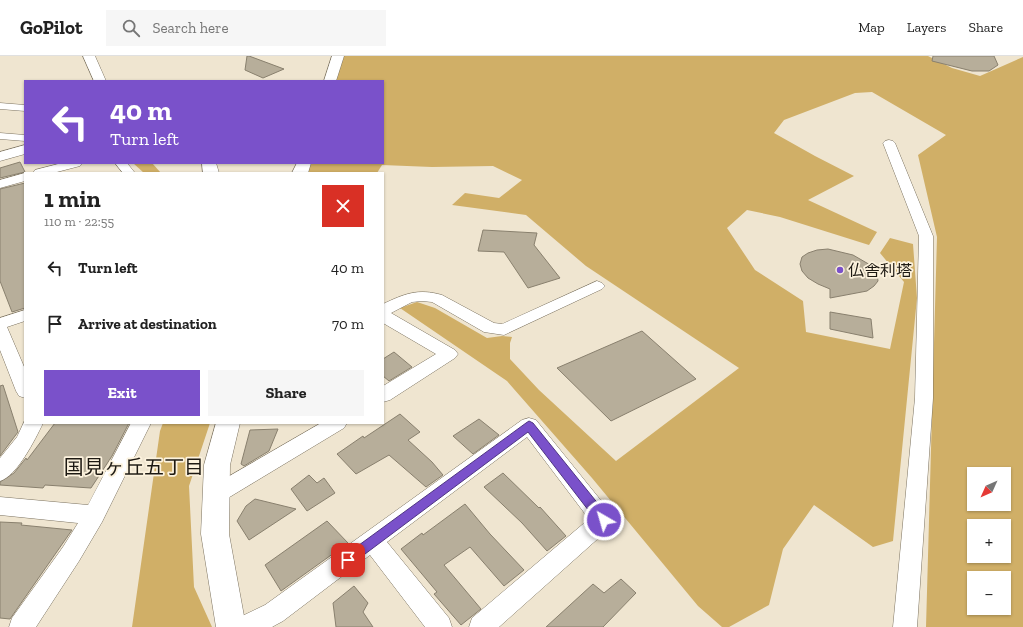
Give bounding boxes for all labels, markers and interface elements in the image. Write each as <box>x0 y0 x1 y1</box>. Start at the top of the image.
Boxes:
search box <box>106 10 386 46</box>
text: GoPilot <box>20 16 82 39</box>
icon: search <box>120 17 142 39</box>
text: Search here <box>152 19 228 37</box>
text: Map <box>858 19 885 36</box>
text: Layers <box>907 19 946 36</box>
text: Share <box>968 19 1003 36</box>
text: 40 m <box>110 94 172 127</box>
icon: left <box>44 96 96 148</box>
text: Turn left <box>110 128 179 150</box>
text: 1 min <box>44 184 101 213</box>
button: close <box>322 185 364 227</box>
text: 110 m · 22:55 <box>44 214 114 229</box>
icon: left <box>44 257 66 279</box>
text: Turn left <box>78 259 138 277</box>
text: 40 m <box>331 259 364 277</box>
place label: 仏舎利塔 <box>848 261 912 280</box>
marker: 仏舎利塔 <box>835 265 845 275</box>
icon: arrive <box>44 313 66 335</box>
text: Arrive at destination <box>78 315 217 333</box>
text: 70 m <box>332 315 364 333</box>
button: Exit <box>44 370 200 416</box>
button: Share <box>208 370 364 416</box>
district label: 国見ヶ丘五丁目 <box>64 455 204 479</box>
north arrow <box>967 467 1011 511</box>
map controls <box>967 467 1011 615</box>
position arrow <box>583 499 625 541</box>
button: + <box>967 519 1011 563</box>
pin <box>331 543 365 577</box>
icon: arrive <box>337 549 359 571</box>
button: − <box>967 571 1011 615</box>

